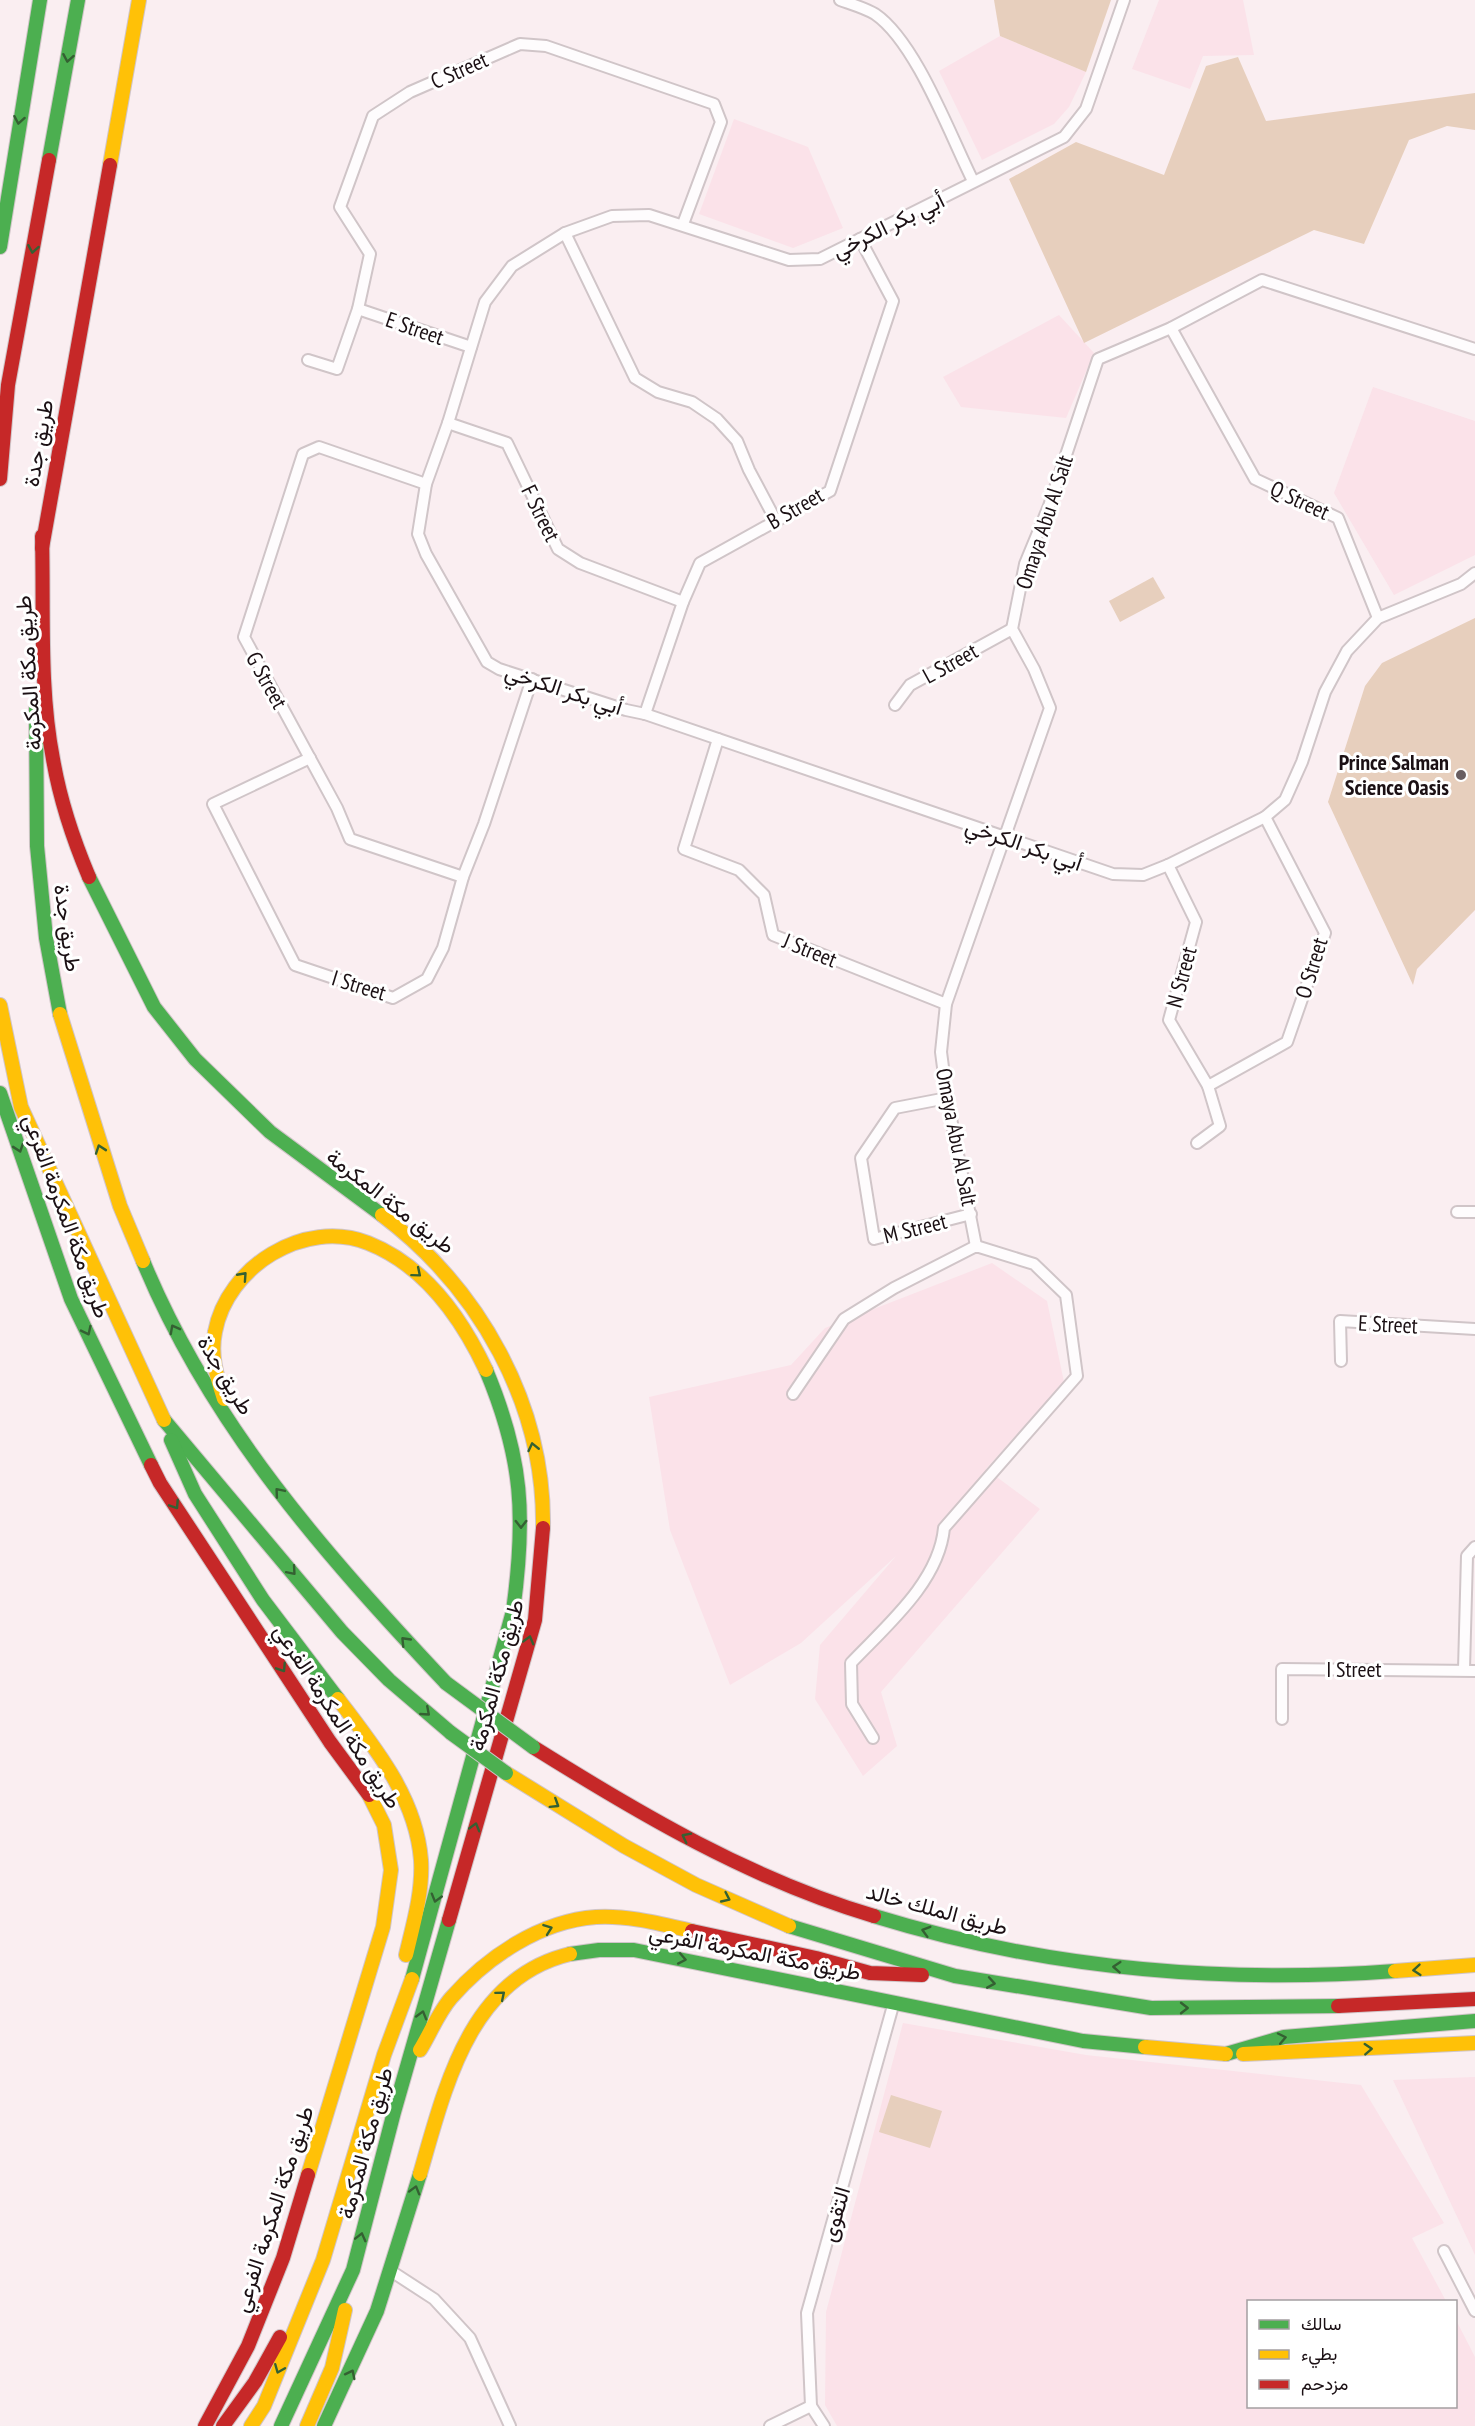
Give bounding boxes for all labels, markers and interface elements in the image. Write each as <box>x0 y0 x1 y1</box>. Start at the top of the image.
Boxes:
street label: C Street <box>426 45 492 95</box>
one-way arrow <box>62 52 75 62</box>
one-way arrow <box>13 114 26 124</box>
street label: أبي بكر الكرخي <box>827 186 951 269</box>
one-way arrow <box>27 244 40 254</box>
street label: E Street <box>382 305 448 351</box>
street label: طريق جدة <box>17 397 59 489</box>
street label: Omaya Abu Al Salt <box>1009 451 1079 593</box>
street label: Q Street <box>1266 474 1334 526</box>
street label: F Street <box>515 480 567 546</box>
street label: B Street <box>762 481 828 535</box>
street label: طريق مكة المكرمة <box>9 594 47 752</box>
street label: L Street <box>918 637 982 689</box>
street label: G Street <box>240 647 294 713</box>
street label: أبي بكر الكرخي <box>500 657 626 726</box>
place label: Prince Salman Science Oasis <box>1339 748 1449 801</box>
marker: Prince Salman Science Oasis <box>1454 768 1468 782</box>
street label: أبي بكر الكرخي <box>960 811 1086 882</box>
street label: طريق جدة <box>48 882 88 974</box>
street label: J Street <box>778 926 841 973</box>
street label: O Street <box>1289 934 1333 1002</box>
street label: N Street <box>1159 943 1203 1011</box>
street label: I Street <box>328 964 390 1006</box>
street label: Omaya Abu Al Salt <box>930 1066 984 1208</box>
street label: طريق مكة المكرمة الفرعي <box>12 1110 117 1324</box>
one-way arrow <box>12 1142 25 1153</box>
street label: طريق مكة المكرمة <box>321 1142 461 1260</box>
one-way arrow <box>95 1144 107 1155</box>
street label: M Street <box>880 1207 950 1249</box>
one-way arrow <box>410 1266 421 1277</box>
one-way arrow <box>236 1272 247 1283</box>
street label: E Street <box>1357 1308 1419 1340</box>
one-way arrow <box>79 1325 91 1336</box>
one-way arrow <box>170 1325 181 1335</box>
street label: طريق جدة <box>191 1330 261 1420</box>
one-way arrow <box>527 1442 540 1452</box>
one-way arrow <box>276 1488 287 1499</box>
one-way arrow <box>167 1499 179 1509</box>
one-way arrow <box>515 1520 527 1529</box>
one-way arrow <box>285 1564 296 1575</box>
street label: طريق مكة المكرمة <box>462 1596 530 1754</box>
street label: طريق مكة المكرمة الفرعي <box>263 1618 408 1817</box>
one-way arrow <box>522 1635 535 1645</box>
one-way arrow <box>402 1638 413 1649</box>
street label: I Street <box>1326 1655 1382 1683</box>
one-way arrow <box>274 1662 286 1672</box>
one-way arrow <box>419 1705 430 1716</box>
one-way arrow <box>549 1796 559 1808</box>
one-way arrow <box>468 1823 480 1833</box>
one-way arrow <box>682 1833 693 1844</box>
street label: طريق الملك خالد <box>863 1877 1011 1941</box>
one-way arrow <box>719 1891 730 1903</box>
one-way arrow <box>430 1892 443 1902</box>
street label: طريق مكة المكرمة الفرعي <box>646 1918 863 1991</box>
one-way arrow <box>542 1924 553 1937</box>
one-way arrow <box>921 1926 932 1938</box>
one-way arrow <box>677 1952 687 1965</box>
one-way arrow <box>1113 1961 1122 1974</box>
one-way arrow <box>1412 1963 1421 1976</box>
one-way arrow <box>985 1976 995 1989</box>
one-way arrow <box>494 1991 504 2002</box>
one-way arrow <box>1179 2002 1188 2014</box>
one-way arrow <box>414 2010 427 2020</box>
one-way arrow <box>1277 2033 1287 2046</box>
one-way arrow <box>1364 2043 1373 2056</box>
street label: طريق مكة المكرمة <box>331 2064 399 2222</box>
street label: طريق مكة المكرمة الفرعي <box>226 2102 324 2317</box>
street label: التقوى <box>814 2183 856 2245</box>
one-way arrow <box>408 2185 420 2196</box>
one-way arrow <box>354 2233 367 2243</box>
legend <box>1247 2300 1457 2408</box>
text: سالك <box>1301 2312 1341 2335</box>
text: بطيء <box>1301 2342 1337 2369</box>
one-way arrow <box>274 2363 286 2374</box>
one-way arrow <box>343 2369 355 2380</box>
text: مزدحم <box>1301 2372 1348 2396</box>

